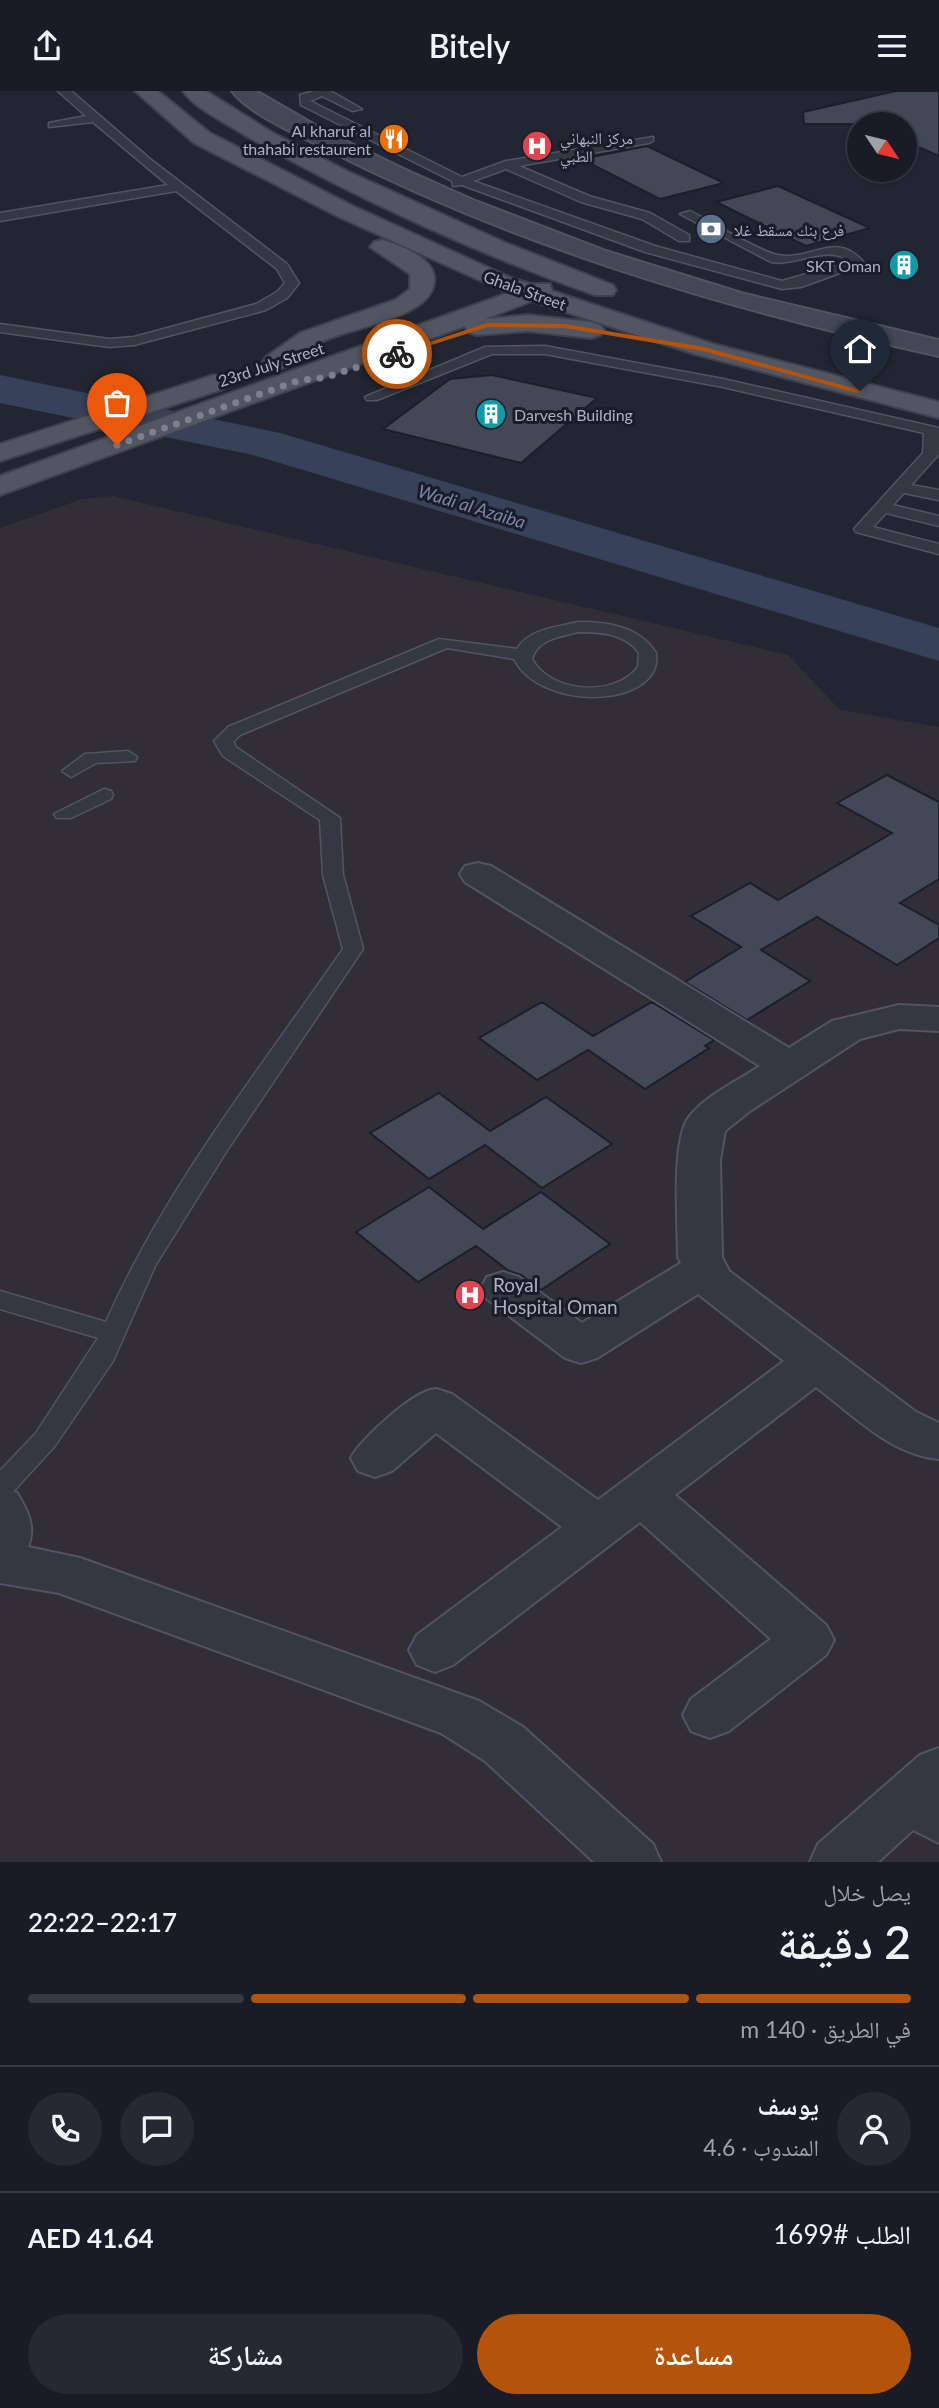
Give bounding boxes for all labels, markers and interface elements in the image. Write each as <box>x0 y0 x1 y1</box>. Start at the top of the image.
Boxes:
text: Bitely <box>429 26 510 65</box>
icon: share <box>28 27 66 65</box>
icon: menu <box>873 27 911 65</box>
north arrow <box>847 112 917 182</box>
map controls <box>847 112 917 182</box>
place label: Al kharuf al thahabi restaurent <box>243 121 371 158</box>
restaurant icon: Al kharuf al thahabi restaurent <box>377 122 411 156</box>
place label: مركز النبهاني الطبي <box>560 128 633 169</box>
hospital icon: مركز النبهاني الطبي <box>520 129 554 163</box>
bank icon: فرع بنك مسقط غلا <box>694 212 728 246</box>
place label: فرع بنك مسقط غلا <box>734 220 844 241</box>
building icon: SKT Oman <box>887 248 921 282</box>
place label: SKT Oman <box>806 256 881 275</box>
street label: Ghala Street <box>481 266 569 314</box>
courier <box>362 319 432 389</box>
pin <box>830 319 890 391</box>
icon: home <box>841 330 879 368</box>
icon: bike <box>378 335 416 373</box>
street label: 23rd July Street <box>216 338 326 390</box>
pin <box>87 373 147 445</box>
icon: bag <box>98 384 136 422</box>
building icon: Darvesh Building <box>474 397 508 431</box>
place label: Darvesh Building <box>514 405 633 424</box>
water label: Wadi al Azaiba <box>416 479 528 533</box>
place label: Royal Hospital Oman <box>493 1273 618 1318</box>
hospital icon: Royal Hospital Oman <box>453 1278 487 1312</box>
text: يصل خلال <box>823 1878 911 1906</box>
text: 22:17–22:22 <box>28 1906 177 1938</box>
text: 2 دقيقة <box>777 1914 911 1969</box>
text: في الطريق · 140 m <box>740 2015 911 2043</box>
text: يوسف <box>758 2089 819 2121</box>
button: phone <box>28 2092 102 2166</box>
button: chat <box>120 2092 194 2166</box>
button: person <box>837 2092 911 2166</box>
text: المندوب · 4.6 <box>703 2133 819 2161</box>
text: الطلب #1699 <box>773 2218 911 2250</box>
text: AED 41.64 <box>28 2222 154 2254</box>
button: مشاركة <box>28 2314 463 2394</box>
button: مساعدة <box>477 2314 911 2394</box>

